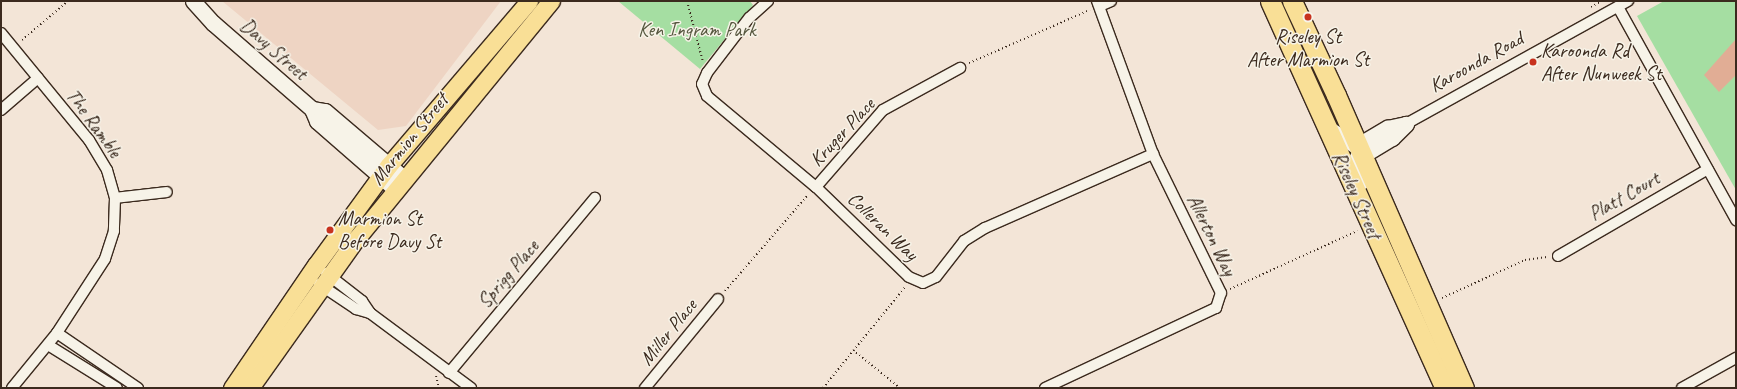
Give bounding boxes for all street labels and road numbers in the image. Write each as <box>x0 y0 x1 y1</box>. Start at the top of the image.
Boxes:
street label: Davy Street <box>235 13 313 85</box>
street label: Karoonda Road <box>1425 27 1527 97</box>
street label: The Ramble <box>61 84 127 162</box>
street label: Marmion Street <box>365 88 453 190</box>
street label: Kruger Place <box>804 93 880 171</box>
street label: Riseley Street <box>1327 148 1387 242</box>
street label: Platt Court <box>1584 166 1664 226</box>
street label: Colleran Way <box>843 187 923 265</box>
street label: Allerton Way <box>1182 190 1242 280</box>
street label: Sprigg Place <box>472 235 544 313</box>
street label: Miller Place <box>634 294 702 370</box>

